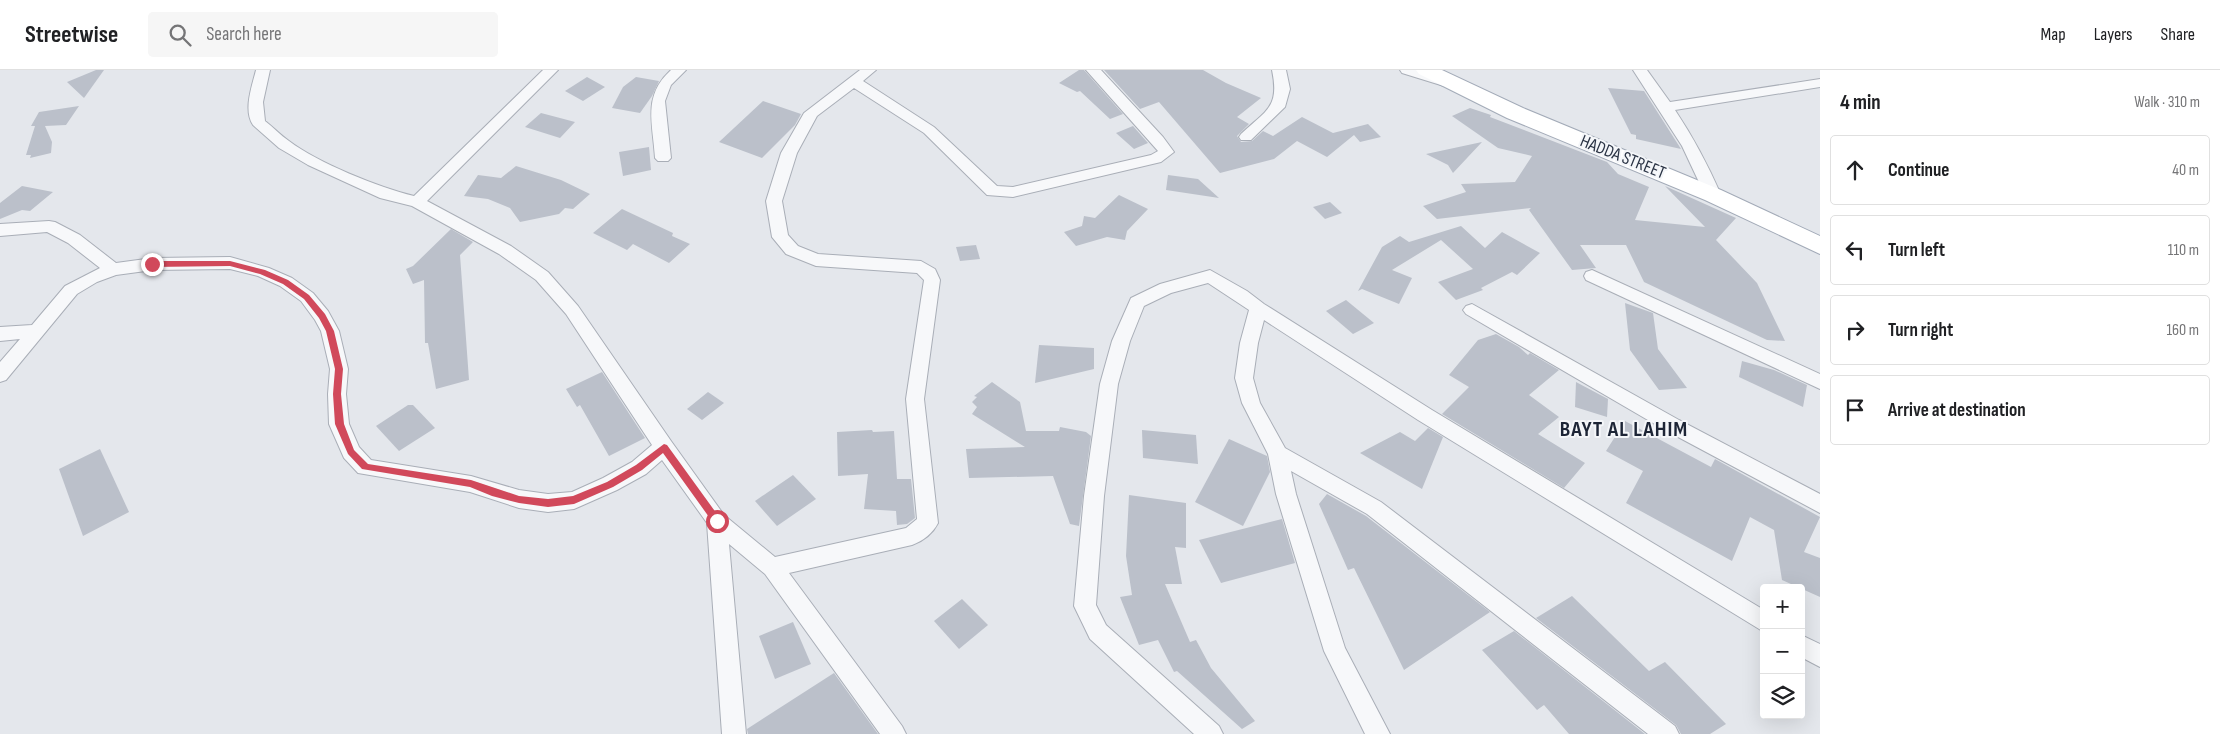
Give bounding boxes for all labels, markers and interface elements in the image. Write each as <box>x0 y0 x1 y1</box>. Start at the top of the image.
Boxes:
search box <box>148 12 498 57</box>
text: Streetwise <box>25 20 118 49</box>
icon: search <box>166 21 194 49</box>
text: Search here <box>206 23 282 46</box>
text: Map <box>2041 24 2066 45</box>
text: Layers <box>2094 24 2133 45</box>
text: Share <box>2161 24 2195 45</box>
text: 4 min <box>1840 90 1881 115</box>
text: Walk · 310 m <box>2134 93 2200 112</box>
street label: HADDA STREET <box>1577 130 1669 184</box>
icon: ahead <box>1841 156 1869 184</box>
text: Continue <box>1888 159 1949 182</box>
text: 40 m <box>2172 161 2199 180</box>
icon: left <box>1841 236 1869 264</box>
text: Turn left <box>1888 239 1945 262</box>
text: 110 m <box>2168 241 2199 260</box>
route end <box>141 253 164 276</box>
icon: right <box>1841 316 1869 344</box>
text: Turn right <box>1888 319 1953 342</box>
text: 160 m <box>2166 321 2199 340</box>
icon: arrive <box>1841 396 1869 424</box>
text: Arrive at destination <box>1888 399 2026 422</box>
district label: BAYT AL LAHIM <box>1560 416 1688 443</box>
route start <box>706 510 729 533</box>
map controls <box>1760 584 1805 719</box>
button: + <box>1760 584 1805 629</box>
button: − <box>1760 629 1805 674</box>
button: layers <box>1760 674 1805 719</box>

